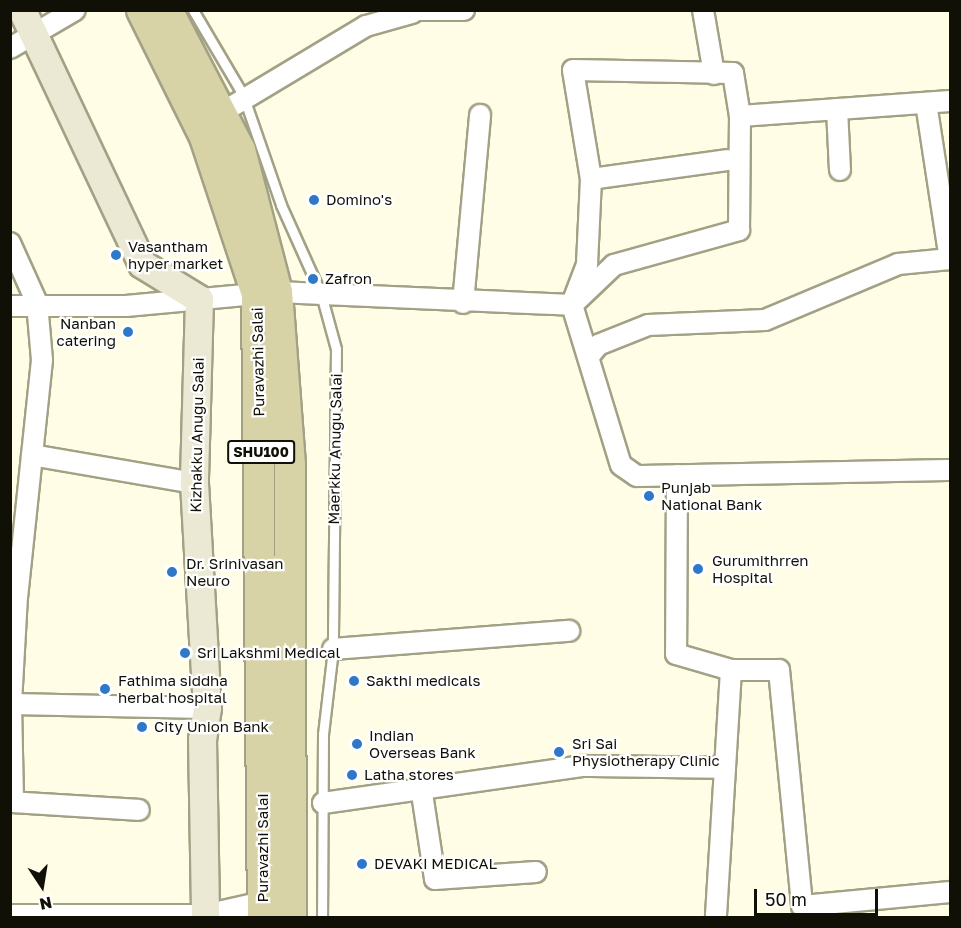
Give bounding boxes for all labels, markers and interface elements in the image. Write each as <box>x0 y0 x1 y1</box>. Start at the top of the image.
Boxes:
place label: Domino's <box>326 191 392 209</box>
marker: Domino's <box>307 193 321 207</box>
place label: Vasantham hyper market <box>128 237 223 272</box>
marker: Vasantham hyper market <box>109 248 123 262</box>
place label: Zafron <box>325 270 372 288</box>
marker: Zafron <box>306 272 320 286</box>
street label: Puravazhi Salai <box>248 307 268 417</box>
place label: Nanban catering <box>56 314 116 349</box>
marker: Nanban catering <box>121 325 135 339</box>
street label: Kizhakku Anugu Salai <box>187 357 207 513</box>
street label: Maerkku Anugu Salai <box>325 373 345 525</box>
road number: SHU100 <box>226 441 296 463</box>
place label: Punjab National Bank <box>661 478 762 513</box>
marker: Punjab National Bank <box>642 489 656 503</box>
place label: Gurumithrren Hospital <box>712 551 809 586</box>
place label: Dr. Srinivasan Neuro <box>186 554 284 589</box>
marker: Gurumithrren Hospital <box>689 560 707 578</box>
marker: Dr. Srinivasan Neuro <box>163 563 181 581</box>
place label: Sri Lakshmi Medical <box>197 644 340 662</box>
marker: Sri Lakshmi Medical <box>178 646 192 660</box>
place label: Fathima siddha herbal hospital <box>118 671 228 706</box>
place label: Sakthi medicals <box>366 672 480 690</box>
marker: Sakthi medicals <box>347 674 361 688</box>
marker: Fathima siddha herbal hospital <box>96 680 114 698</box>
place label: City Union Bank <box>154 718 269 736</box>
marker: City Union Bank <box>135 720 149 734</box>
place label: Indian Overseas Bank <box>369 726 476 761</box>
place label: Sri Sai Physiotherapy Clinic <box>572 734 720 769</box>
marker: Indian Overseas Bank <box>350 737 364 751</box>
marker: Sri Sai Physiotherapy Clinic <box>550 743 568 761</box>
place label: Latha stores <box>364 766 454 784</box>
marker: Latha stores <box>345 768 359 782</box>
street label: Puravazhi Salai <box>254 793 272 903</box>
place label: DEVAKI MEDICAL <box>374 855 497 873</box>
north arrow <box>12 856 72 916</box>
marker: DEVAKI MEDICAL <box>355 857 369 871</box>
scale bar <box>757 877 882 915</box>
text: 50 m <box>765 888 807 910</box>
text: N <box>38 893 54 915</box>

